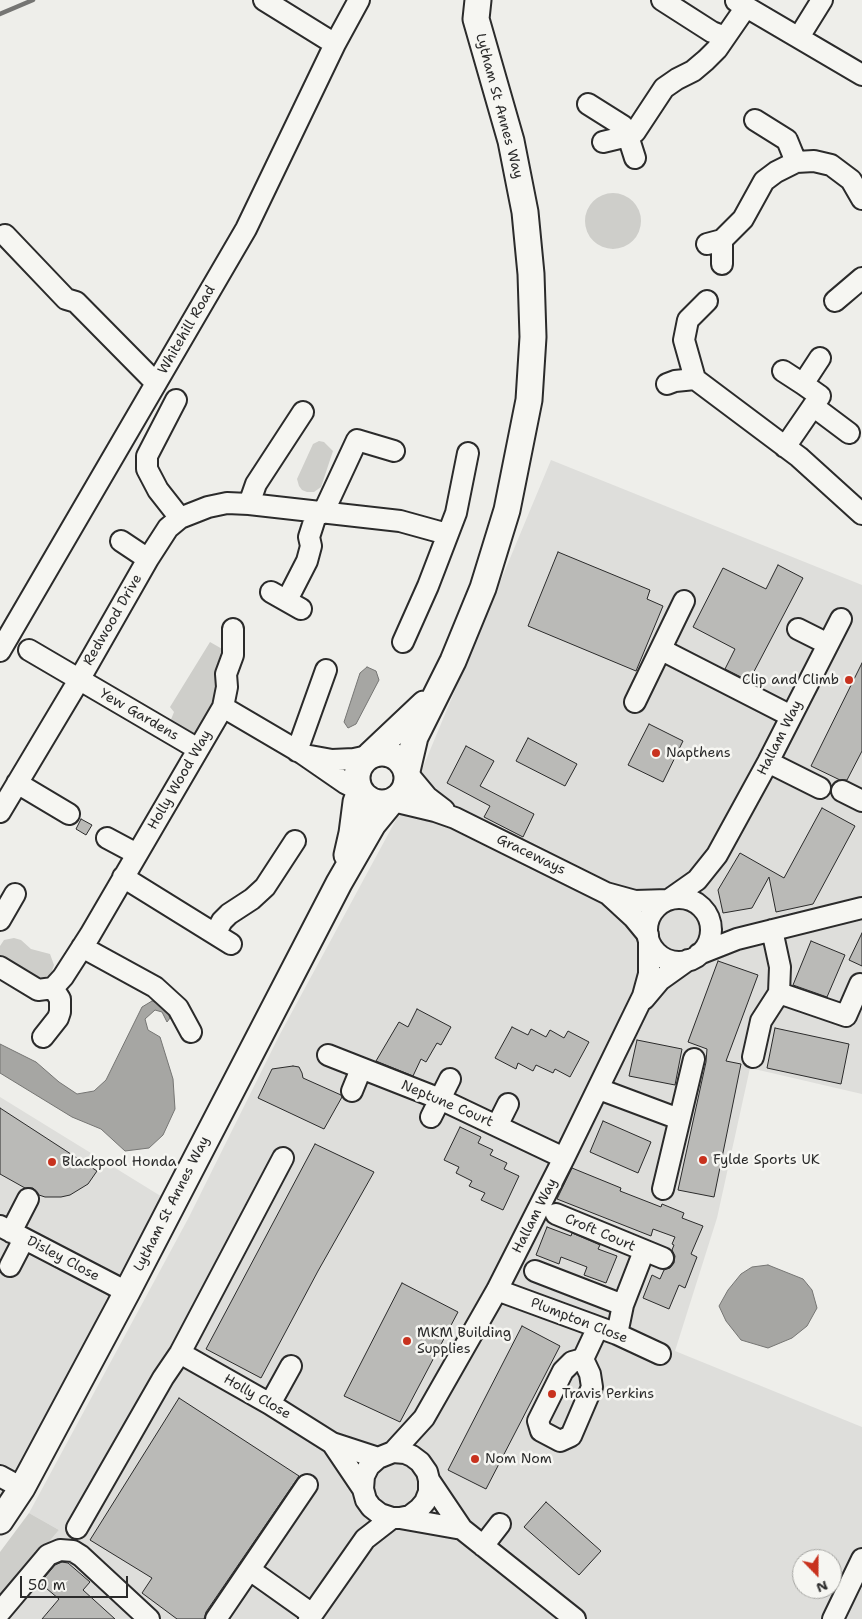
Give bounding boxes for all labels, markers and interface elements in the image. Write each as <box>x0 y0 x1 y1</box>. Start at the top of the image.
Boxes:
street label: Lytham St Annes Way <box>472 32 526 180</box>
street label: Whitehill Road <box>155 283 219 377</box>
street label: Redwood Drive <box>80 571 146 669</box>
place label: Clip and Climb <box>742 672 839 688</box>
marker: Clip and Climb <box>843 674 855 686</box>
street label: Yew Gardens <box>96 686 182 744</box>
street label: Hallam Way <box>754 698 806 778</box>
street label: Holly Wood Way <box>145 727 215 833</box>
place label: Napthens <box>666 745 731 761</box>
marker: Napthens <box>650 747 662 759</box>
street label: Graceways <box>494 831 568 879</box>
street label: Neptune Court <box>398 1077 496 1131</box>
street label: Lytham St Annes Way <box>131 1134 213 1274</box>
place label: Fylde Sports UK <box>713 1152 820 1168</box>
place label: Blackpool Honda <box>62 1154 177 1170</box>
marker: Fylde Sports UK <box>697 1154 709 1166</box>
marker: Blackpool Honda <box>46 1156 58 1168</box>
street label: Hallam Way <box>509 1176 561 1256</box>
street label: Croft Court <box>562 1211 638 1255</box>
street label: Disley Close <box>24 1233 102 1285</box>
street label: Plumpton Close <box>528 1295 630 1347</box>
place label: MKM Building Supplies <box>417 1325 511 1358</box>
marker: MKM Building Supplies <box>401 1335 413 1347</box>
street label: Holly Close <box>220 1371 294 1423</box>
place label: Travis Perkins <box>562 1386 654 1402</box>
marker: Travis Perkins <box>546 1388 558 1400</box>
place label: Nom Nom <box>485 1451 552 1467</box>
marker: Nom Nom <box>469 1453 481 1465</box>
north arrow <box>792 1549 842 1599</box>
scale bar <box>22 1566 130 1598</box>
text: 50 m <box>28 1575 66 1595</box>
text: N <box>814 1577 831 1597</box>

